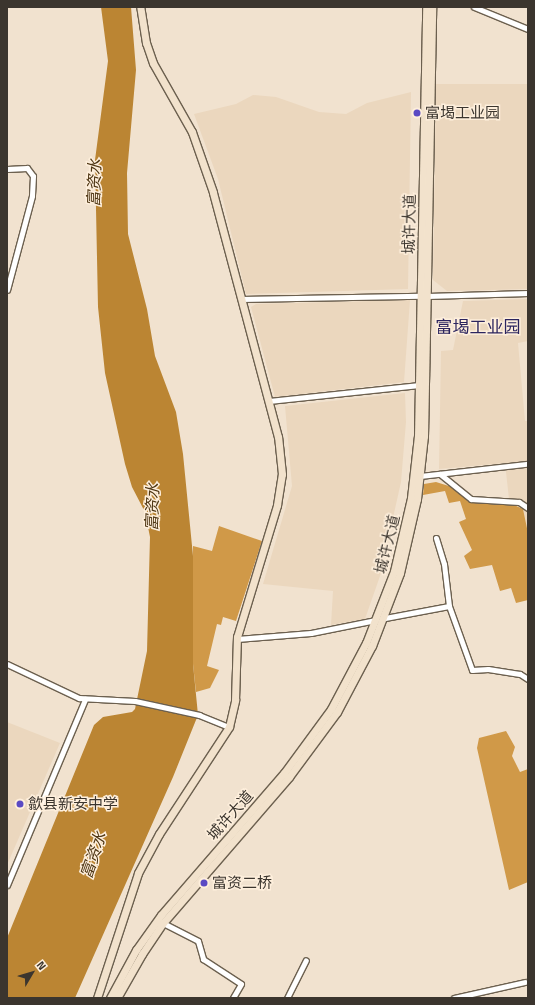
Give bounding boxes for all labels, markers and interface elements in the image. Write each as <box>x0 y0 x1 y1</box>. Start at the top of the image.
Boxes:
place label: 富堨工业园 <box>425 104 500 122</box>
marker: 富堨工业园 <box>412 108 422 118</box>
water label: 富资水 <box>84 159 104 207</box>
street label: 城许大道 <box>399 194 419 254</box>
district label: 富堨工业园 <box>436 318 520 338</box>
water label: 富资水 <box>142 483 162 531</box>
street label: 城许大道 <box>371 513 403 575</box>
street label: 城许大道 <box>203 787 257 843</box>
place label: 歙县新安中学 <box>28 795 118 813</box>
marker: 歙县新安中学 <box>15 799 25 809</box>
water label: 富资水 <box>76 829 110 881</box>
place label: 富资二桥 <box>212 874 272 892</box>
marker: 富资二桥 <box>199 878 209 888</box>
north arrow <box>12 953 52 993</box>
text: N <box>33 958 50 974</box>

